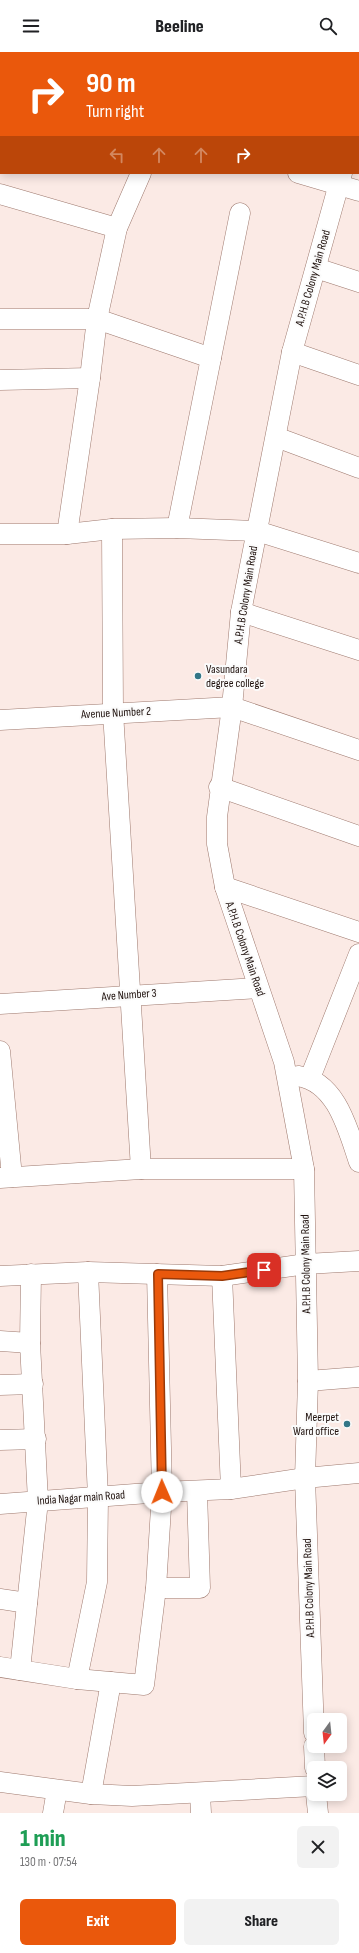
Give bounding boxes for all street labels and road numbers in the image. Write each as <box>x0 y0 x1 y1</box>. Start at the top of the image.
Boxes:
street label: A.P.H.B Colony Main Road <box>292 228 334 329</box>
street label: A.P.H.B Colony Main Road <box>231 545 261 646</box>
street label: Avenue Number 2 <box>80 704 151 722</box>
street label: A.P.H.B Colony Main Road <box>221 899 268 998</box>
street label: Ave Number 3 <box>100 986 157 1004</box>
street label: A.P.H.B Colony Main Road <box>298 1214 314 1315</box>
street label: India Nagar main Road <box>36 1487 126 1509</box>
street label: A.P.H.B Colony Main Road <box>300 1538 318 1639</box>

